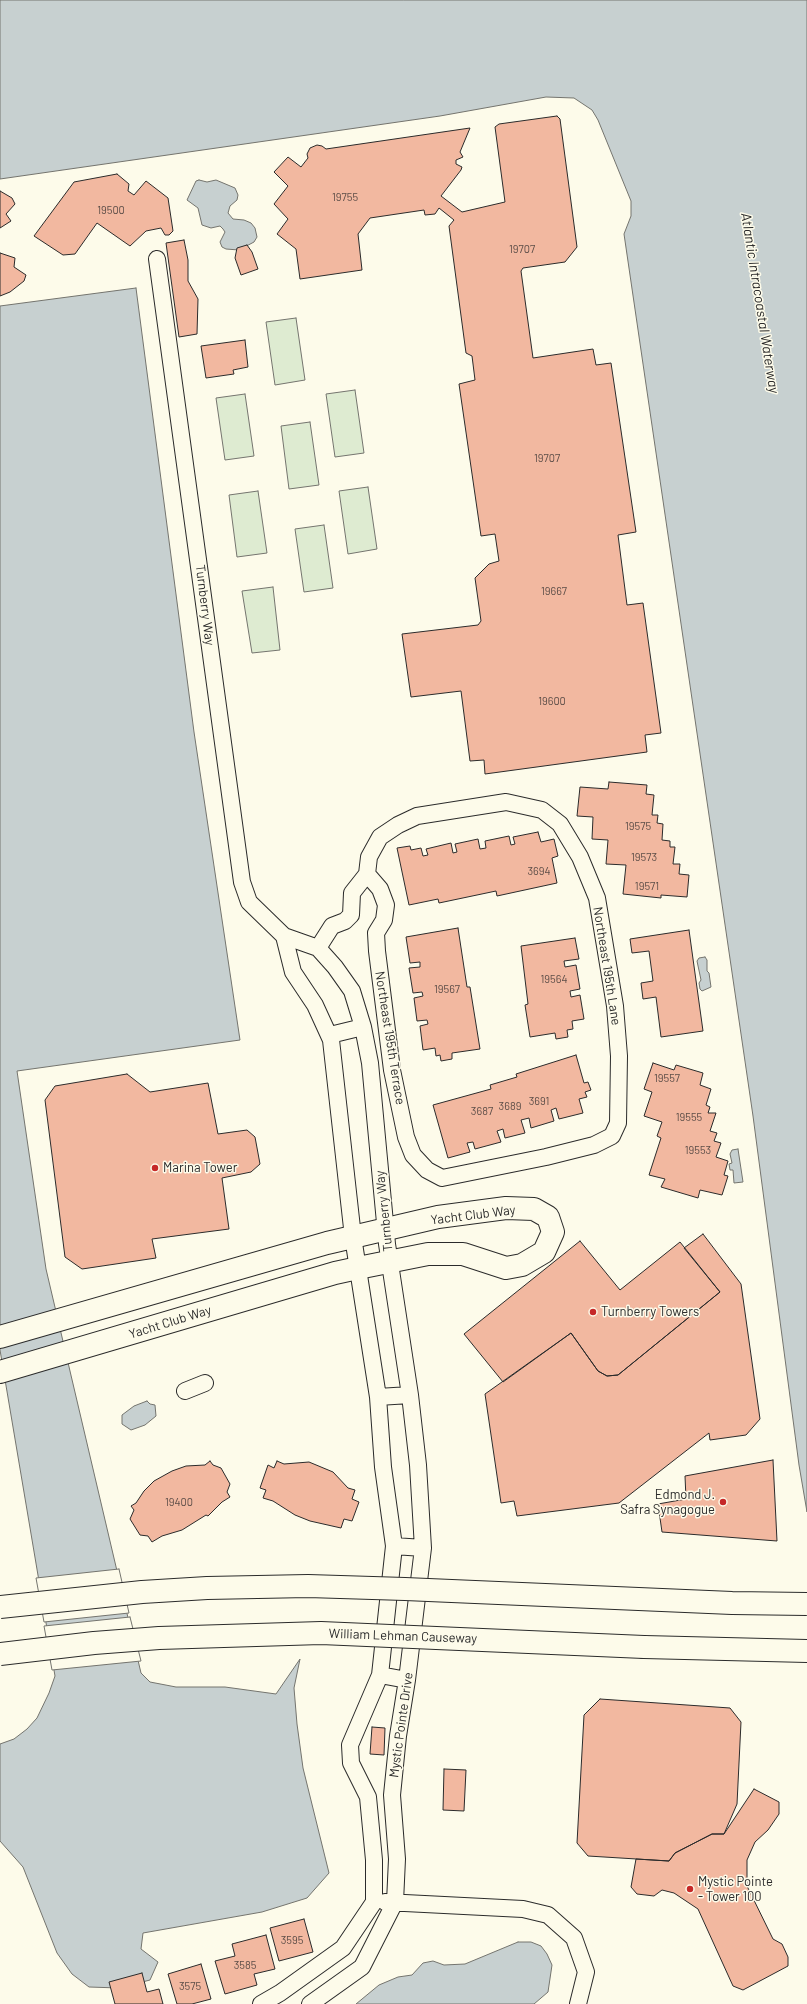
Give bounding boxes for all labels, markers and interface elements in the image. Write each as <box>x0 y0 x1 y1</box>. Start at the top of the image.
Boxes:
house number: 19755 <box>332 190 358 204</box>
house number: 19500 <box>97 203 125 217</box>
water label: Atlantic Intracoastal Waterway <box>737 211 783 395</box>
house number: 19707 <box>509 242 535 256</box>
house number: 19707 <box>534 451 560 465</box>
street label: Turnberry Way <box>192 564 218 646</box>
house number: 19667 <box>541 584 567 598</box>
house number: 19600 <box>538 694 566 708</box>
house number: 19575 <box>625 819 651 833</box>
house number: 19573 <box>631 850 657 864</box>
house number: 3694 <box>527 864 551 878</box>
house number: 19571 <box>635 879 659 893</box>
street label: Northeast 195th Lane <box>590 906 624 1026</box>
street label: Northeast 195th Terrace <box>372 970 408 1106</box>
house number: 19564 <box>541 972 567 986</box>
house number: 19567 <box>434 982 460 996</box>
house number: 19557 <box>654 1071 680 1085</box>
house number: 3691 <box>529 1094 549 1108</box>
house number: 3689 <box>499 1099 521 1113</box>
house number: 3687 <box>471 1104 493 1118</box>
house number: 19555 <box>676 1110 702 1124</box>
house number: 19553 <box>685 1143 711 1157</box>
place label: Marina Tower <box>163 1160 237 1176</box>
marker: Marina Tower <box>150 1163 160 1173</box>
street label: Turnberry Way <box>372 1170 396 1252</box>
street label: Yacht Club Way <box>430 1202 516 1228</box>
street label: Yacht Club Way <box>127 1302 213 1342</box>
place label: Turnberry Towers <box>601 1304 699 1320</box>
marker: Turnberry Towers <box>588 1307 598 1317</box>
place label: Edmond J. Safra Synagogue <box>620 1487 715 1518</box>
house number: 19400 <box>165 1495 193 1509</box>
marker: Edmond J. Safra Synagogue <box>718 1497 728 1507</box>
street label: William Lehman Causeway <box>328 1626 478 1646</box>
street label: Mystic Pointe Drive <box>386 1671 416 1779</box>
place label: Mystic Pointe - Tower 100 <box>698 1874 773 1905</box>
marker: Mystic Pointe - Tower 100 <box>685 1884 695 1894</box>
house number: 3595 <box>281 1933 303 1947</box>
house number: 3585 <box>234 1958 256 1972</box>
house number: 3575 <box>179 1979 201 1993</box>

